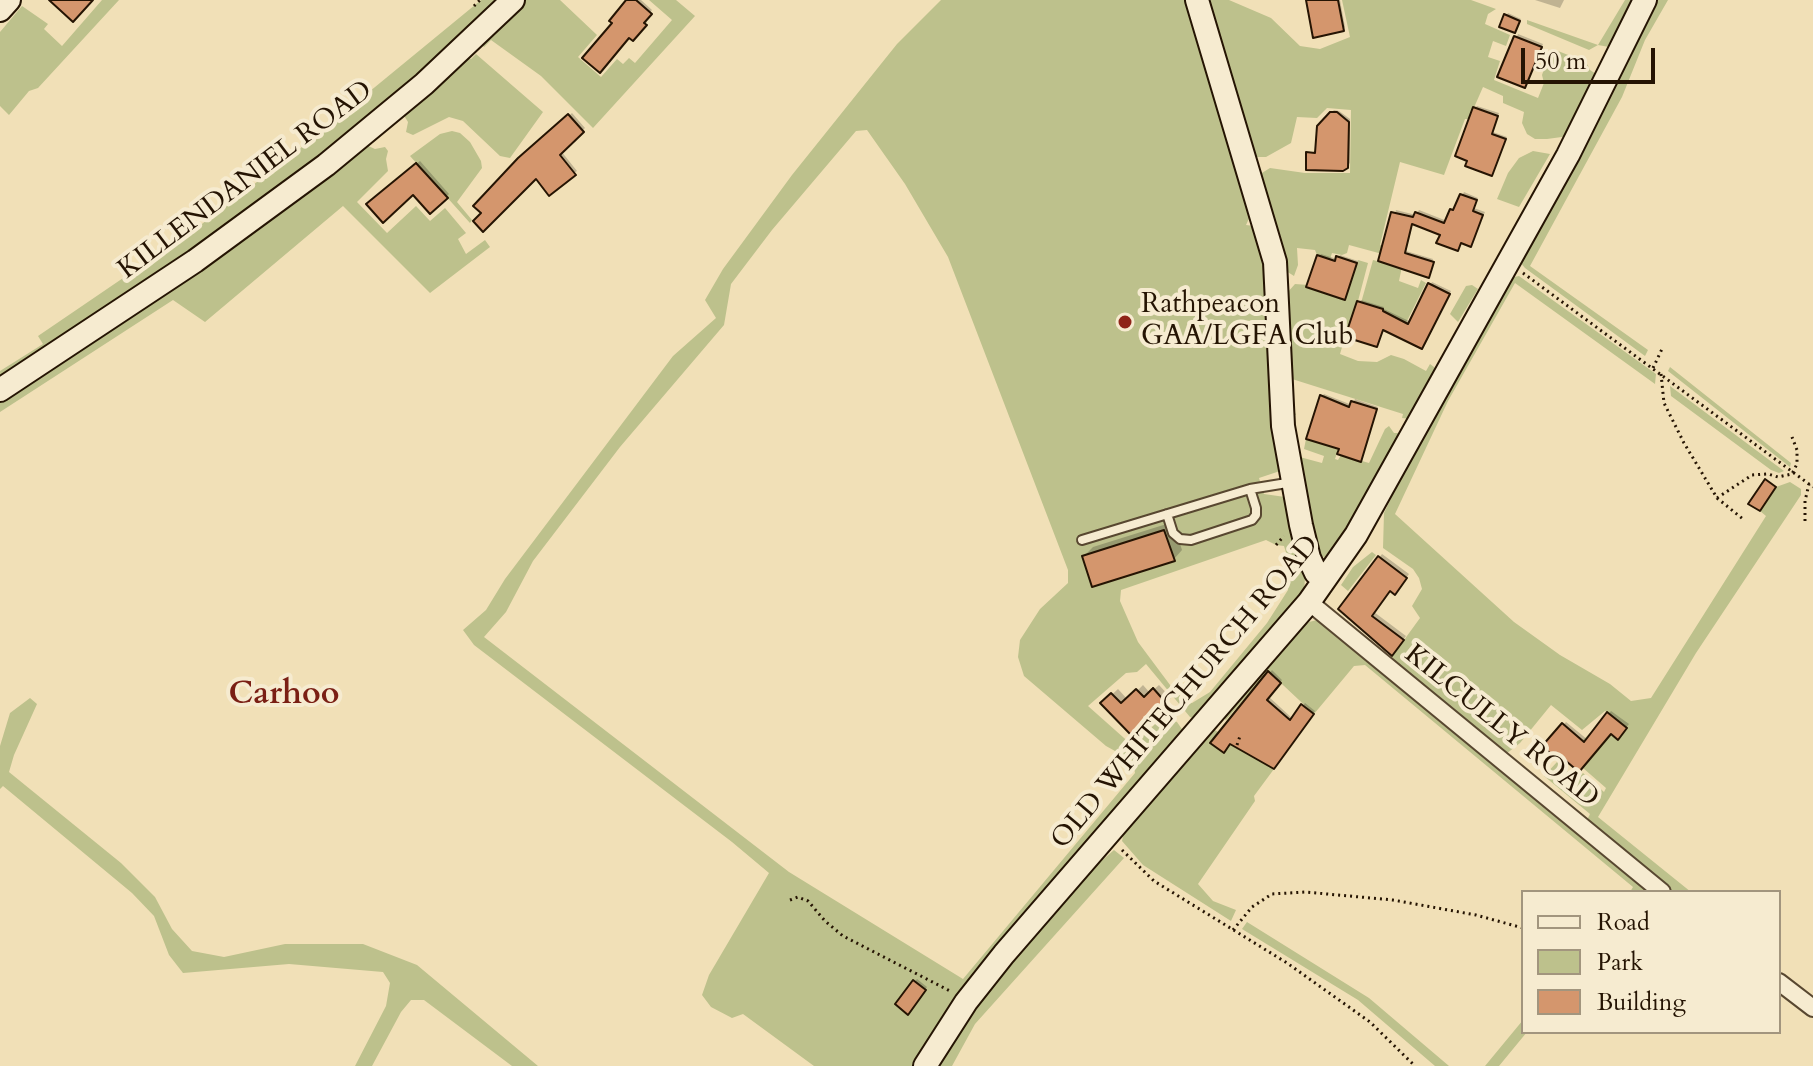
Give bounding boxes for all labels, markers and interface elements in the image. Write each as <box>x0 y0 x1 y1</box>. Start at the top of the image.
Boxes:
scale bar <box>1525 32 1659 82</box>
text: 50 m <box>1535 45 1586 78</box>
street label: KILLENDANIEL ROAD <box>112 74 380 288</box>
place label: Rathpeacon GAA/LGFA Club <box>1141 289 1354 355</box>
marker: Rathpeacon GAA/LGFA Club <box>1116 313 1134 331</box>
street label: OLD WHITECHURCH ROAD <box>1045 529 1327 857</box>
street label: KILCULLY ROAD <box>1397 638 1605 816</box>
district label: Carhoo <box>229 677 339 715</box>
legend <box>1521 890 1781 1034</box>
text: Road <box>1597 906 1650 939</box>
text: Park <box>1597 946 1643 979</box>
text: Building <box>1597 986 1686 1019</box>

